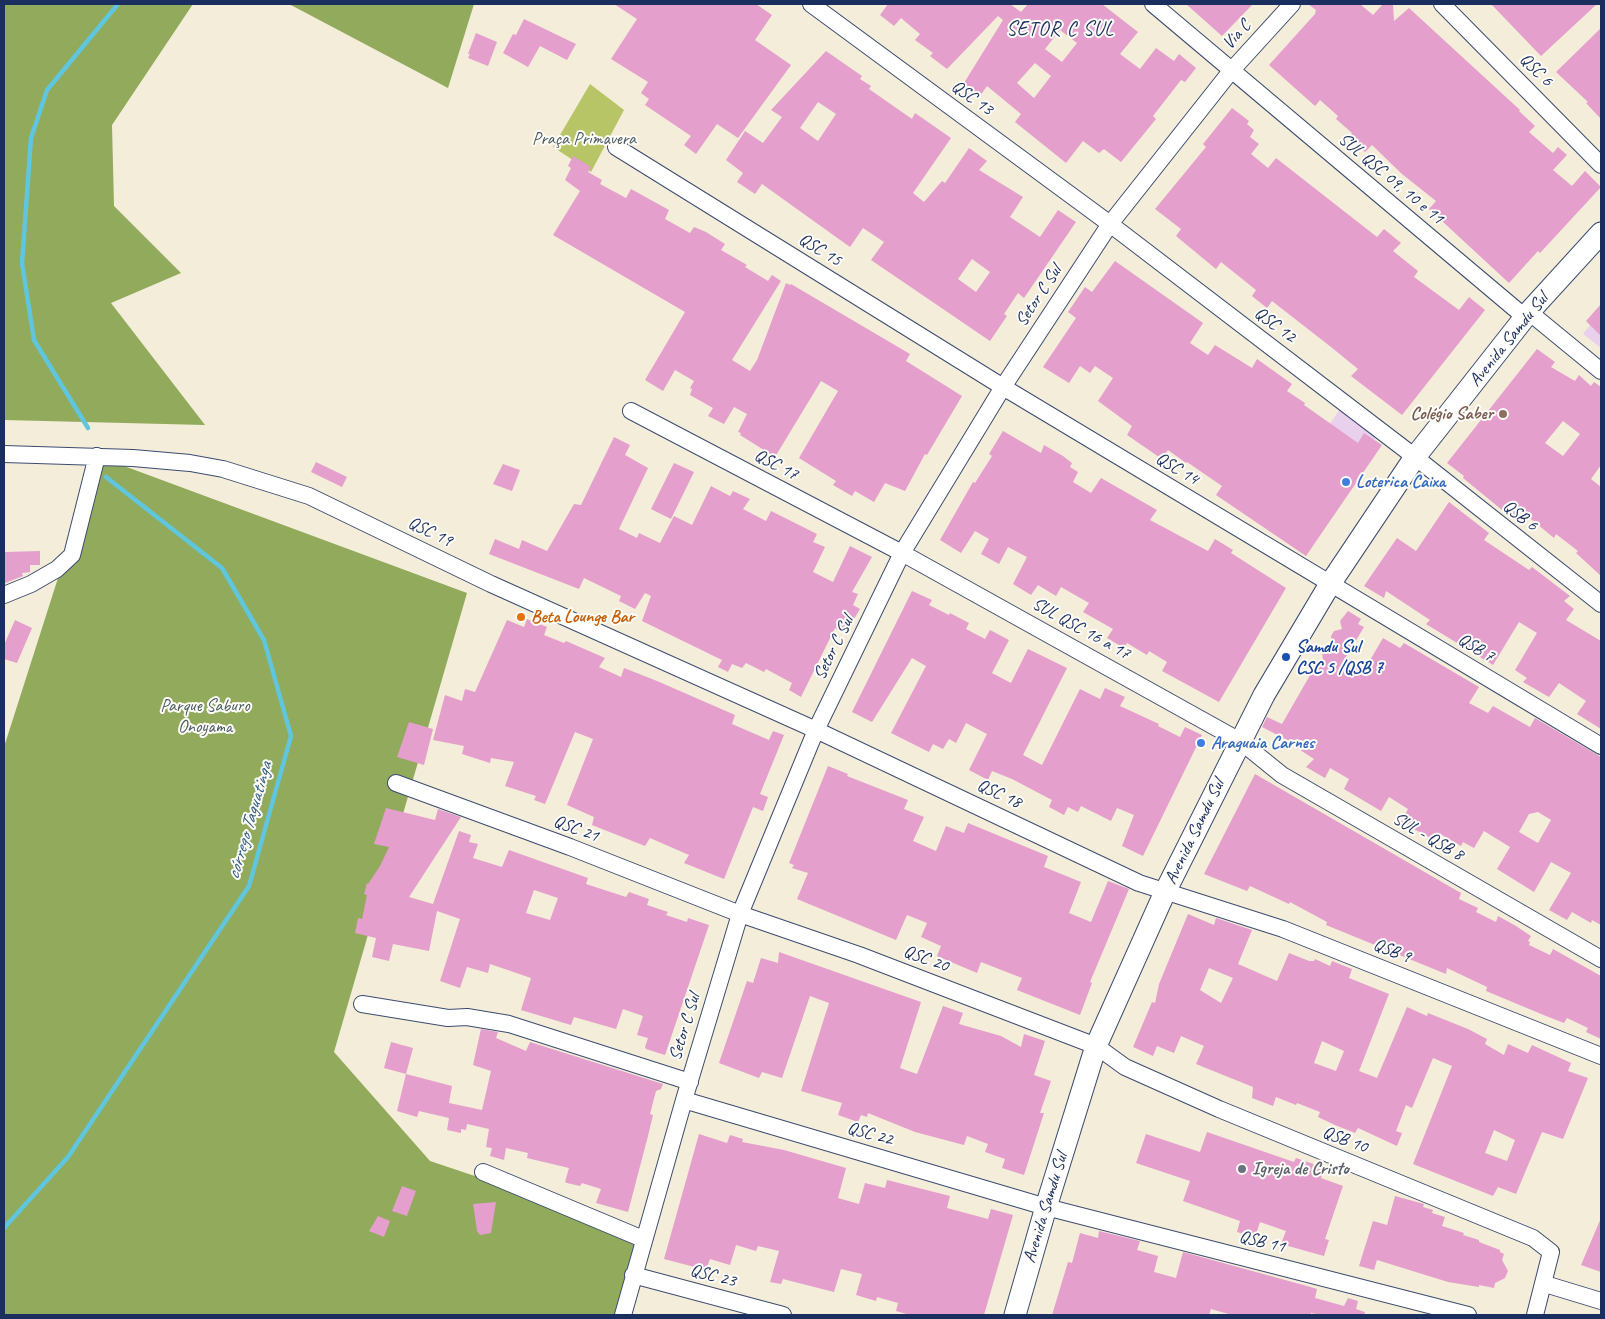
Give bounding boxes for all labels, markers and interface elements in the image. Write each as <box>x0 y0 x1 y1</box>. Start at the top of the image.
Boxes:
street label: Via C <box>1218 16 1256 54</box>
district label: SETOR C SUL <box>1005 18 1115 42</box>
street label: QSC 6 <box>1515 49 1557 91</box>
street label: QSC 13 <box>947 76 997 120</box>
park label: Praça Primavera <box>532 128 636 150</box>
street label: SUL QSC 09, 10 e 11 <box>1334 129 1448 229</box>
street label: QSC 15 <box>795 229 845 271</box>
street label: Setor C Sul <box>1011 261 1067 331</box>
street label: Avenida Samdu Sul <box>1465 289 1553 391</box>
street label: QSC 12 <box>1250 302 1300 348</box>
place label: Colégio Saber <box>1410 403 1493 425</box>
marker: Colégio Saber <box>1497 408 1509 420</box>
street label: QSC 17 <box>750 445 802 485</box>
street label: QSC 14 <box>1152 448 1202 490</box>
place label: Loterica Caixa <box>1356 471 1445 493</box>
marker: Loterica Caixa <box>1340 476 1352 488</box>
street label: QSB 6 <box>1498 496 1542 536</box>
street label: QSC 19 <box>404 512 456 552</box>
street label: SUL QSC 16 a 17 <box>1028 593 1134 665</box>
place label: Beta Lounge Bar <box>531 606 634 628</box>
marker: Beta Lounge Bar <box>515 611 527 623</box>
street label: Setor C Sul <box>809 612 859 684</box>
street label: QSB 7 <box>1454 629 1498 667</box>
place label: Samdu Sul CSC 5 /QSB 7 <box>1296 636 1383 679</box>
marker: Samdu Sul CSC 5 /QSB 7 <box>1280 651 1292 663</box>
park label: Parque Saburo Onoyama <box>160 695 250 738</box>
place label: Araguaia Carnes <box>1211 732 1314 754</box>
marker: Araguaia Carnes <box>1195 737 1207 749</box>
water label: córrego Taguatinga <box>222 760 278 882</box>
street label: QSC 18 <box>973 774 1025 814</box>
street label: Avenida Samdu Sul <box>1160 776 1230 888</box>
street label: SUL - QSB 8 <box>1389 808 1467 866</box>
street label: QSC 21 <box>550 811 602 847</box>
street label: QSB 9 <box>1370 934 1414 968</box>
street label: QSC 20 <box>900 941 952 977</box>
street label: Setor C Sul <box>665 991 705 1063</box>
street label: QSC 22 <box>845 1117 895 1151</box>
street label: QSB 10 <box>1319 1122 1371 1158</box>
street label: Avenida Samdu Sul <box>1019 1150 1073 1266</box>
place label: Igreja de Cristo <box>1252 1158 1349 1180</box>
marker: Igreja de Cristo <box>1236 1163 1248 1175</box>
street label: QSB 11 <box>1237 1226 1287 1258</box>
street label: QSC 23 <box>688 1260 738 1292</box>

